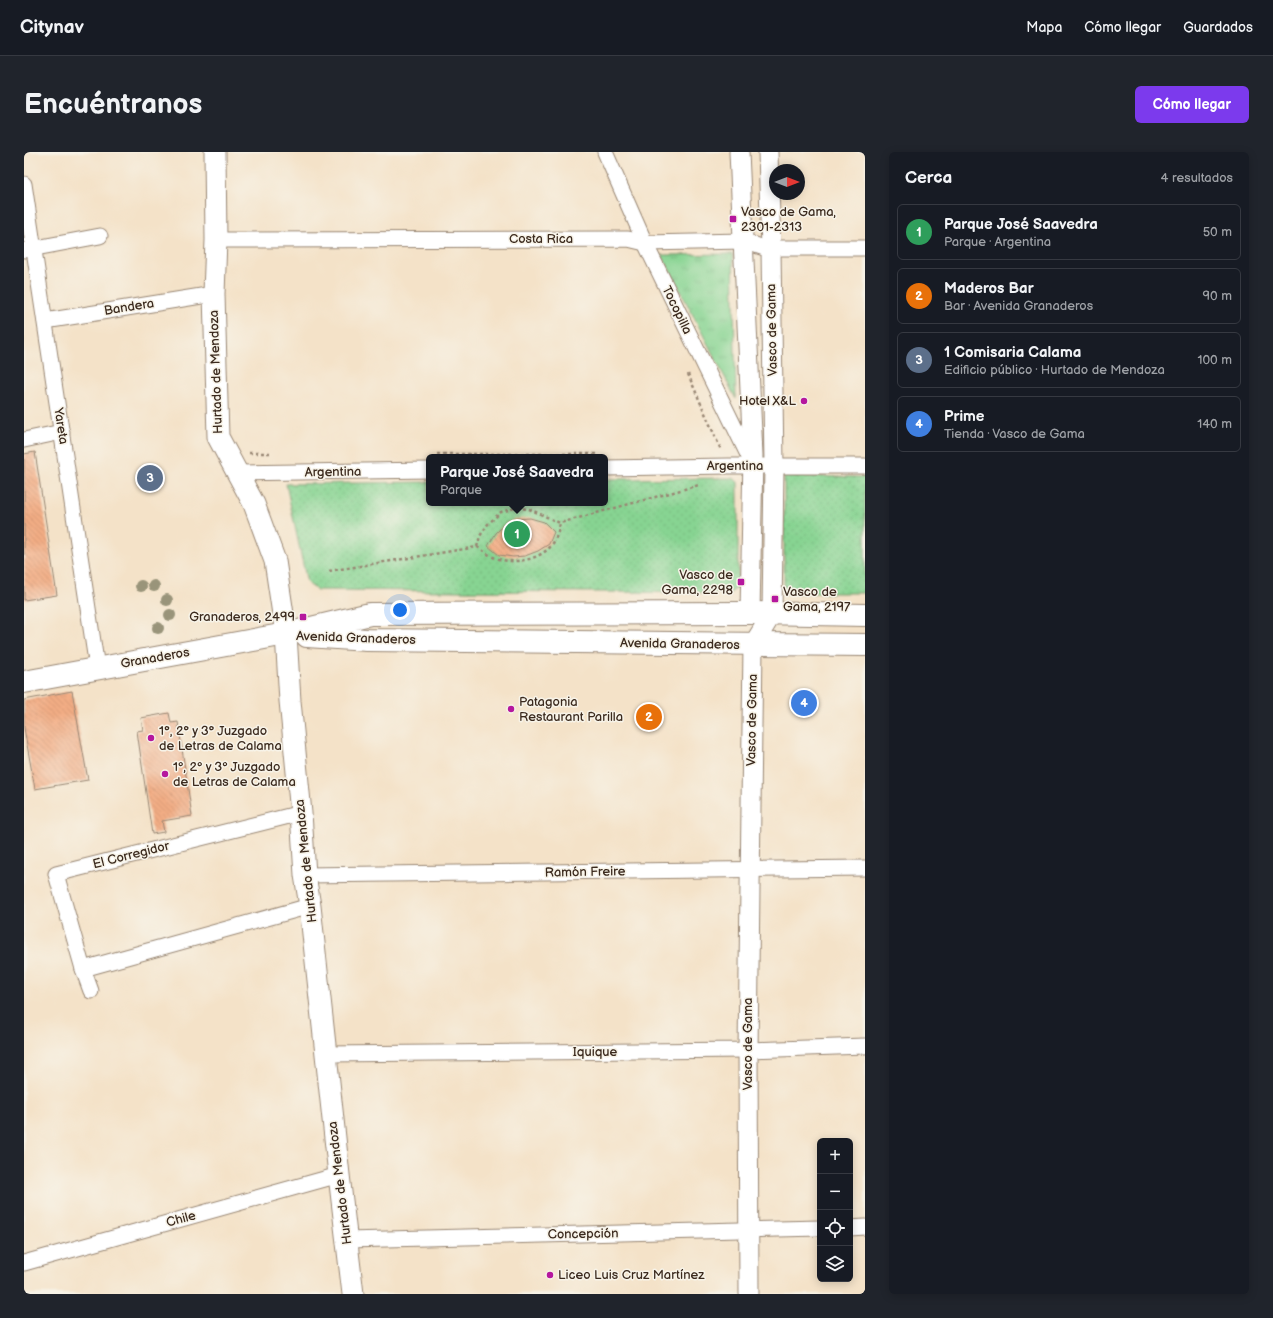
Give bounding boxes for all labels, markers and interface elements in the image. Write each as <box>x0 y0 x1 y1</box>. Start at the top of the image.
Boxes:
text: Citynav <box>20 16 84 39</box>
text: Mapa <box>1026 19 1062 36</box>
text: Cómo llegar <box>1084 19 1161 36</box>
text: Guardados <box>1183 19 1253 36</box>
button: Cómo llegar <box>1135 86 1249 123</box>
text: Encuéntranos <box>24 88 202 121</box>
north arrow <box>769 164 805 200</box>
text: Cerca <box>905 168 952 188</box>
text: 4 resultados <box>1161 170 1233 186</box>
place label: Vasco de Gama, 2301-2313 <box>741 204 836 235</box>
marker: Vasco de Gama, 2301-2313 <box>728 214 738 224</box>
text: Parque José Saavedra <box>944 215 1098 234</box>
text: 1 <box>916 224 922 240</box>
text: 50 m <box>1203 224 1232 240</box>
street label: Costa Rica <box>509 231 573 247</box>
text: Parque · Argentina <box>944 234 1051 250</box>
text: Maderos Bar <box>944 279 1034 298</box>
street label: Tocopilla <box>658 283 696 337</box>
street label: Vasco de Gama <box>763 284 781 376</box>
text: 2 <box>915 288 923 304</box>
text: 90 m <box>1203 288 1232 304</box>
street label: Bandera <box>103 295 155 319</box>
text: Bar · Avenida Granaderos <box>944 298 1093 314</box>
street label: Hurtado de Mendoza <box>206 310 226 434</box>
text: 1 Comisaria Calama <box>944 343 1081 362</box>
text: 3 <box>915 352 923 368</box>
text: 100 m <box>1197 352 1232 368</box>
text: Edificio público · Hurtado de Mendoza <box>944 362 1165 378</box>
place label: Hotel X&L <box>739 393 797 409</box>
marker: Hotel X&L <box>799 396 809 406</box>
street label: Yareta <box>50 406 72 446</box>
text: Prime <box>944 407 984 426</box>
text: 4 <box>915 416 923 432</box>
text: 140 m <box>1197 416 1232 432</box>
text: Tienda · Vasco de Gama <box>944 426 1085 442</box>
popup <box>426 454 608 506</box>
street label: Argentina <box>707 458 763 474</box>
pin: 3 <box>137 463 163 493</box>
text: Parque José Saavedra <box>440 463 594 482</box>
street label: Argentina <box>305 464 361 480</box>
text: Parque <box>440 482 482 498</box>
pin: 1 <box>504 519 530 549</box>
place label: Vasco de Gama, 2298 <box>661 567 733 598</box>
marker: Vasco de Gama, 2298 <box>736 577 746 587</box>
place label: Vasco de Gama, 2197 <box>783 584 851 615</box>
marker: Vasco de Gama, 2197 <box>770 594 780 604</box>
your location <box>390 600 410 620</box>
place label: Granaderos, 2499 <box>189 609 295 625</box>
marker: Granaderos, 2499 <box>298 612 308 622</box>
street label: Avenida Granaderos <box>296 628 417 648</box>
street label: Avenida Granaderos <box>620 635 741 653</box>
street label: Granaderos <box>119 644 191 672</box>
street label: Vasco de Gama <box>743 674 761 766</box>
pin: 4 <box>791 688 817 718</box>
place label: Patagonia Restaurant Parilla <box>519 694 623 725</box>
pin: 2 <box>636 702 662 732</box>
marker: Patagonia Restaurant Parilla <box>506 704 516 714</box>
place label: 1°, 2° y 3° Juzgado de Letras de Calama <box>159 723 282 754</box>
marker: 1°, 2° y 3° Juzgado de Letras de Calama <box>146 733 156 743</box>
place label: 1º, 2º y 3º Juzgado de Letras de Calama <box>173 759 296 790</box>
marker: 1º, 2º y 3º Juzgado de Letras de Calama <box>160 769 170 779</box>
street label: Hurtado de Mendoza <box>292 799 320 923</box>
street label: El Corregidor <box>91 838 171 872</box>
street label: Ramón Freire <box>545 863 626 881</box>
street label: Vasco de Gama <box>740 998 756 1090</box>
street label: Iquique <box>573 1044 618 1060</box>
street label: Hurtado de Mendoza <box>325 1121 355 1245</box>
map controls <box>817 1138 853 1282</box>
button: + <box>817 1138 853 1174</box>
button: − <box>817 1174 853 1210</box>
street label: Chile <box>164 1207 198 1231</box>
button: locate <box>817 1210 853 1246</box>
street label: Concepción <box>547 1225 619 1243</box>
button: layers <box>817 1246 853 1282</box>
place label: Liceo Luis Cruz Martínez <box>558 1267 705 1283</box>
marker: Liceo Luis Cruz Martínez <box>545 1270 555 1280</box>

